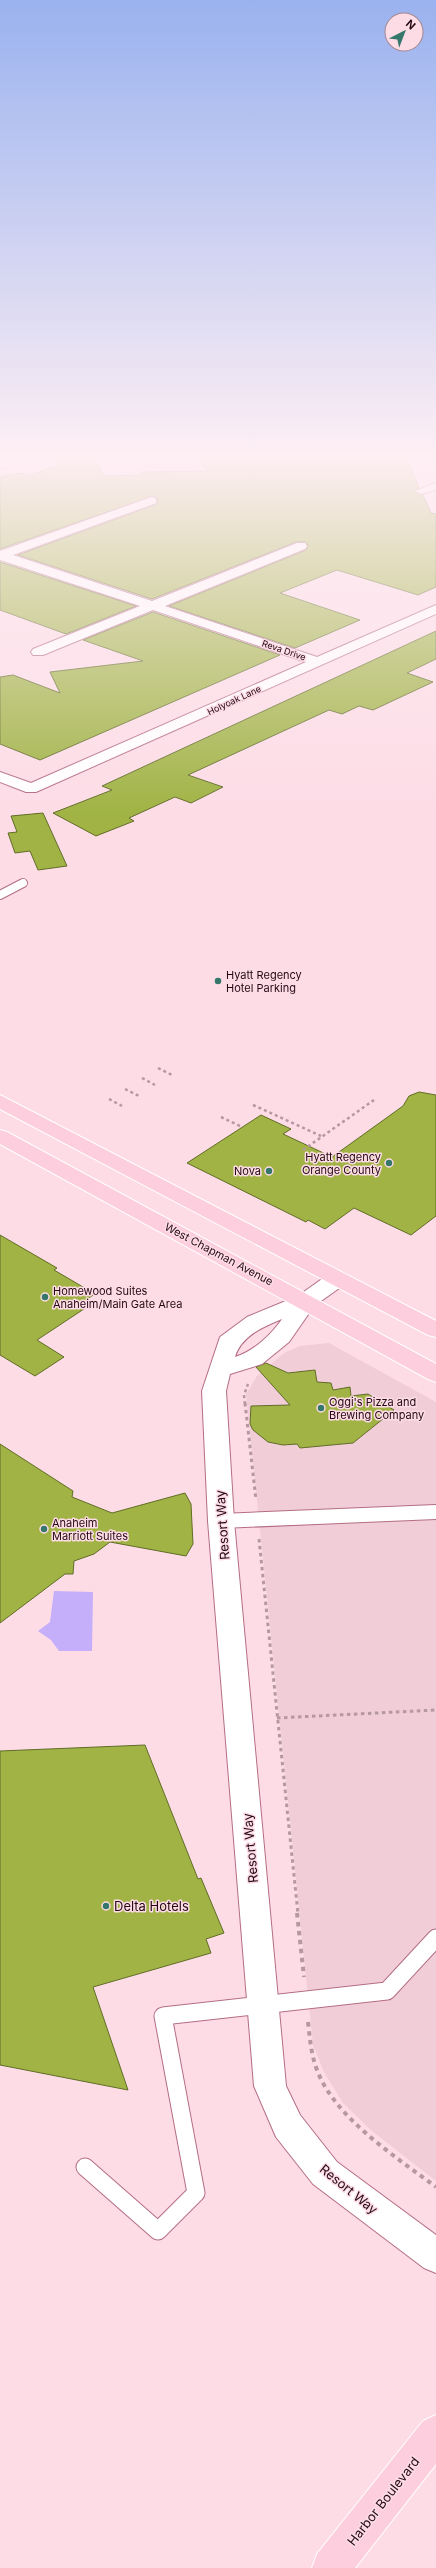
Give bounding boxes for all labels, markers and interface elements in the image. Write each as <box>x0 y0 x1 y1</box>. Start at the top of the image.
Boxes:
north arrow <box>384 12 424 52</box>
text: N <box>403 17 418 33</box>
street label: Reva Drive <box>261 637 307 663</box>
street label: Holyoak Lane <box>205 683 263 717</box>
place label: Hyatt Regency Hotel Parking <box>226 968 302 995</box>
marker: Hyatt Regency Hotel Parking <box>213 976 223 986</box>
place label: Hyatt Regency Orange County <box>302 1150 381 1177</box>
marker: Hyatt Regency Orange County <box>384 1158 394 1168</box>
place label: Nova <box>234 1164 261 1178</box>
marker: Nova <box>264 1166 274 1176</box>
street label: West Chapman Avenue <box>162 1219 276 1289</box>
place label: Homewood Suites Anaheim/Main Gate Area <box>53 1284 182 1311</box>
marker: Homewood Suites Anaheim/Main Gate Area <box>40 1292 50 1302</box>
place label: Oggi's Pizza and Brewing Company <box>329 1395 424 1422</box>
marker: Oggi's Pizza and Brewing Company <box>316 1403 326 1413</box>
street label: Resort Way <box>212 1490 232 1560</box>
place label: Anaheim Marriott Suites <box>52 1516 128 1543</box>
marker: Anaheim Marriott Suites <box>39 1524 49 1534</box>
street label: Resort Way <box>239 1812 261 1884</box>
place label: Delta Hotels <box>114 1898 189 1914</box>
marker: Delta Hotels <box>101 1901 111 1911</box>
street label: Resort Way <box>317 2161 381 2217</box>
street label: Harbor Boulevard <box>343 2454 423 2548</box>

